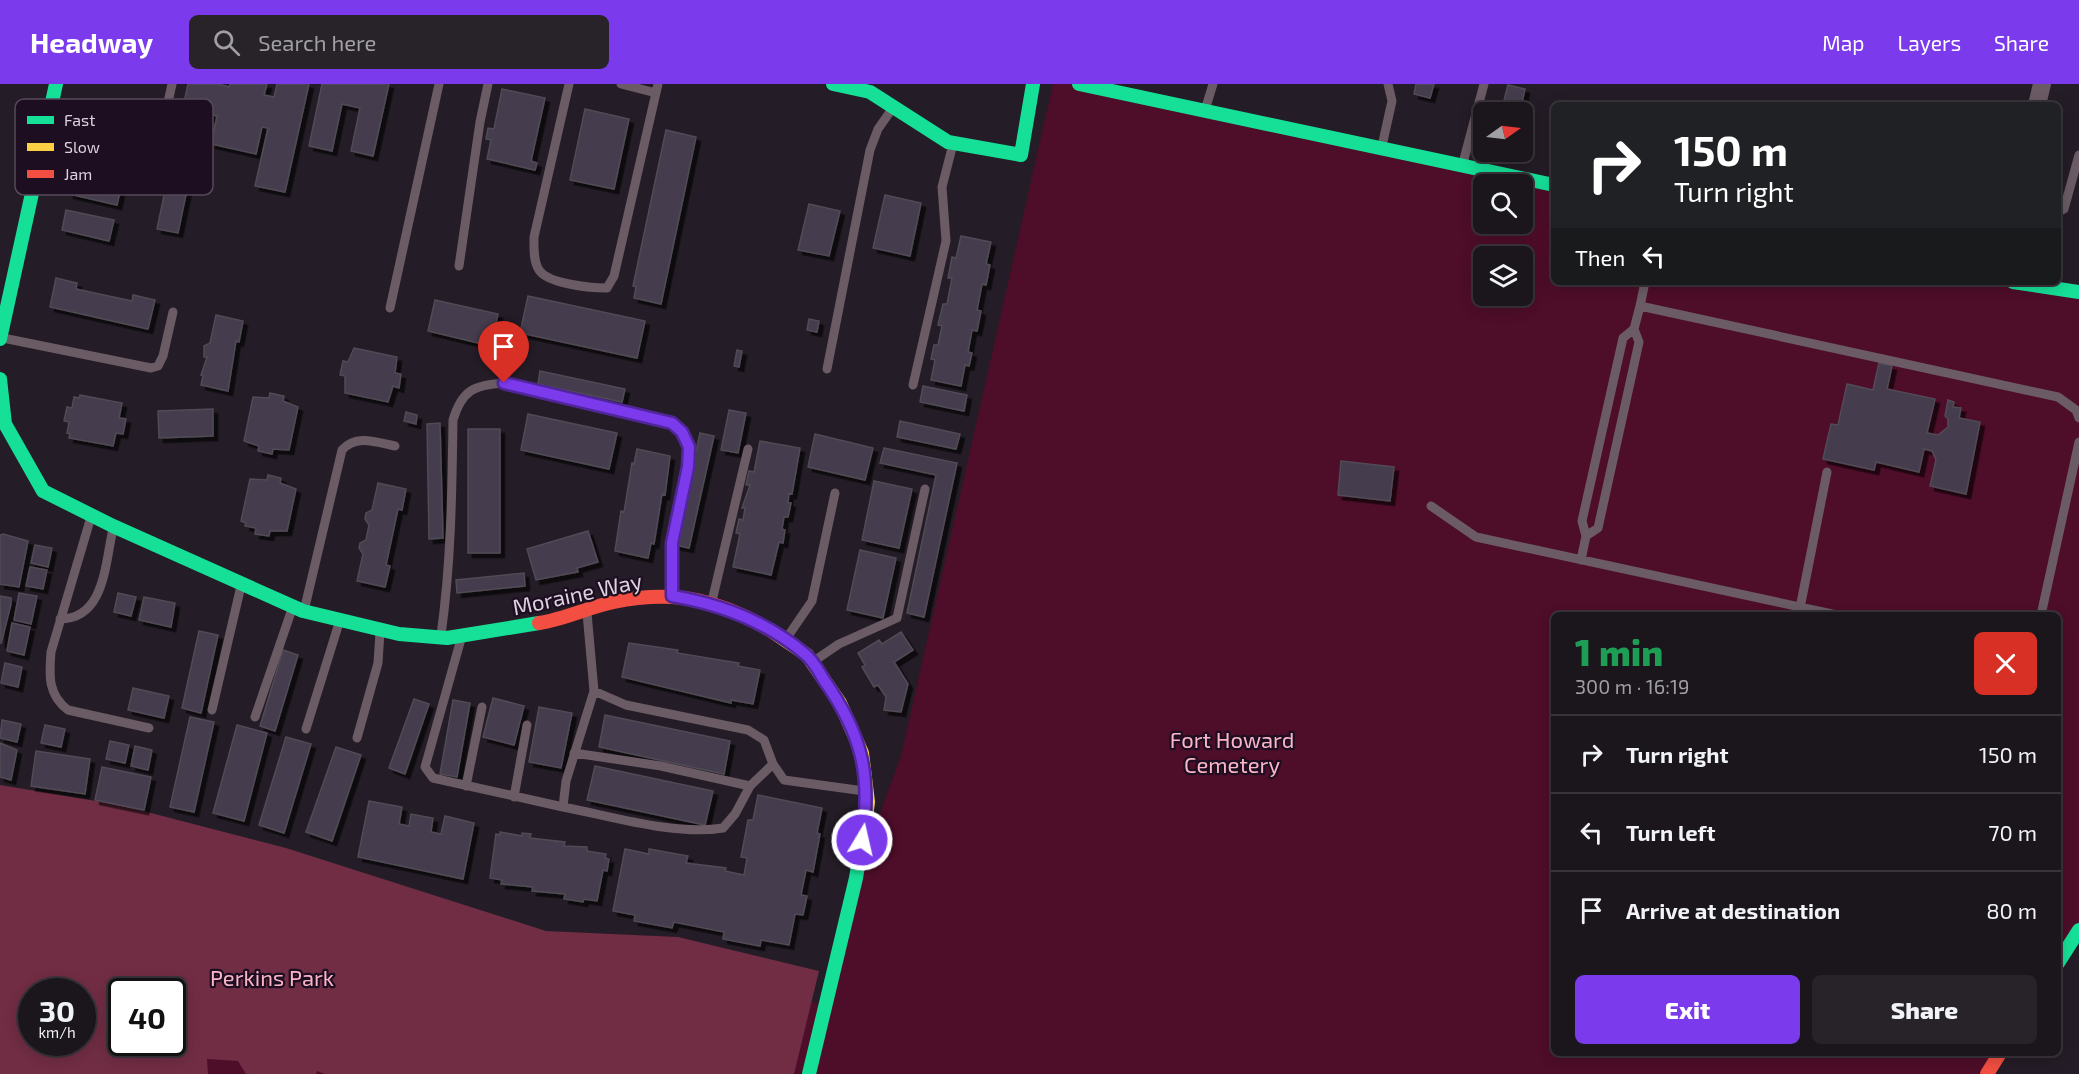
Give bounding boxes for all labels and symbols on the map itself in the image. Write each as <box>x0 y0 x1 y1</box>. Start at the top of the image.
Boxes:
legend <box>15 99 213 195</box>
north arrow <box>1473 102 1533 162</box>
text: Fast <box>64 110 95 129</box>
text: Slow <box>64 137 100 156</box>
text: Jam <box>64 164 92 183</box>
pin <box>478 321 529 383</box>
street label: Moraine Way <box>510 567 644 619</box>
park label: Fort Howard Cemetery <box>1170 726 1294 777</box>
position arrow <box>830 808 894 872</box>
park label: Perkins Park <box>210 964 334 990</box>
speed limit sign: 40 <box>108 978 186 1056</box>

